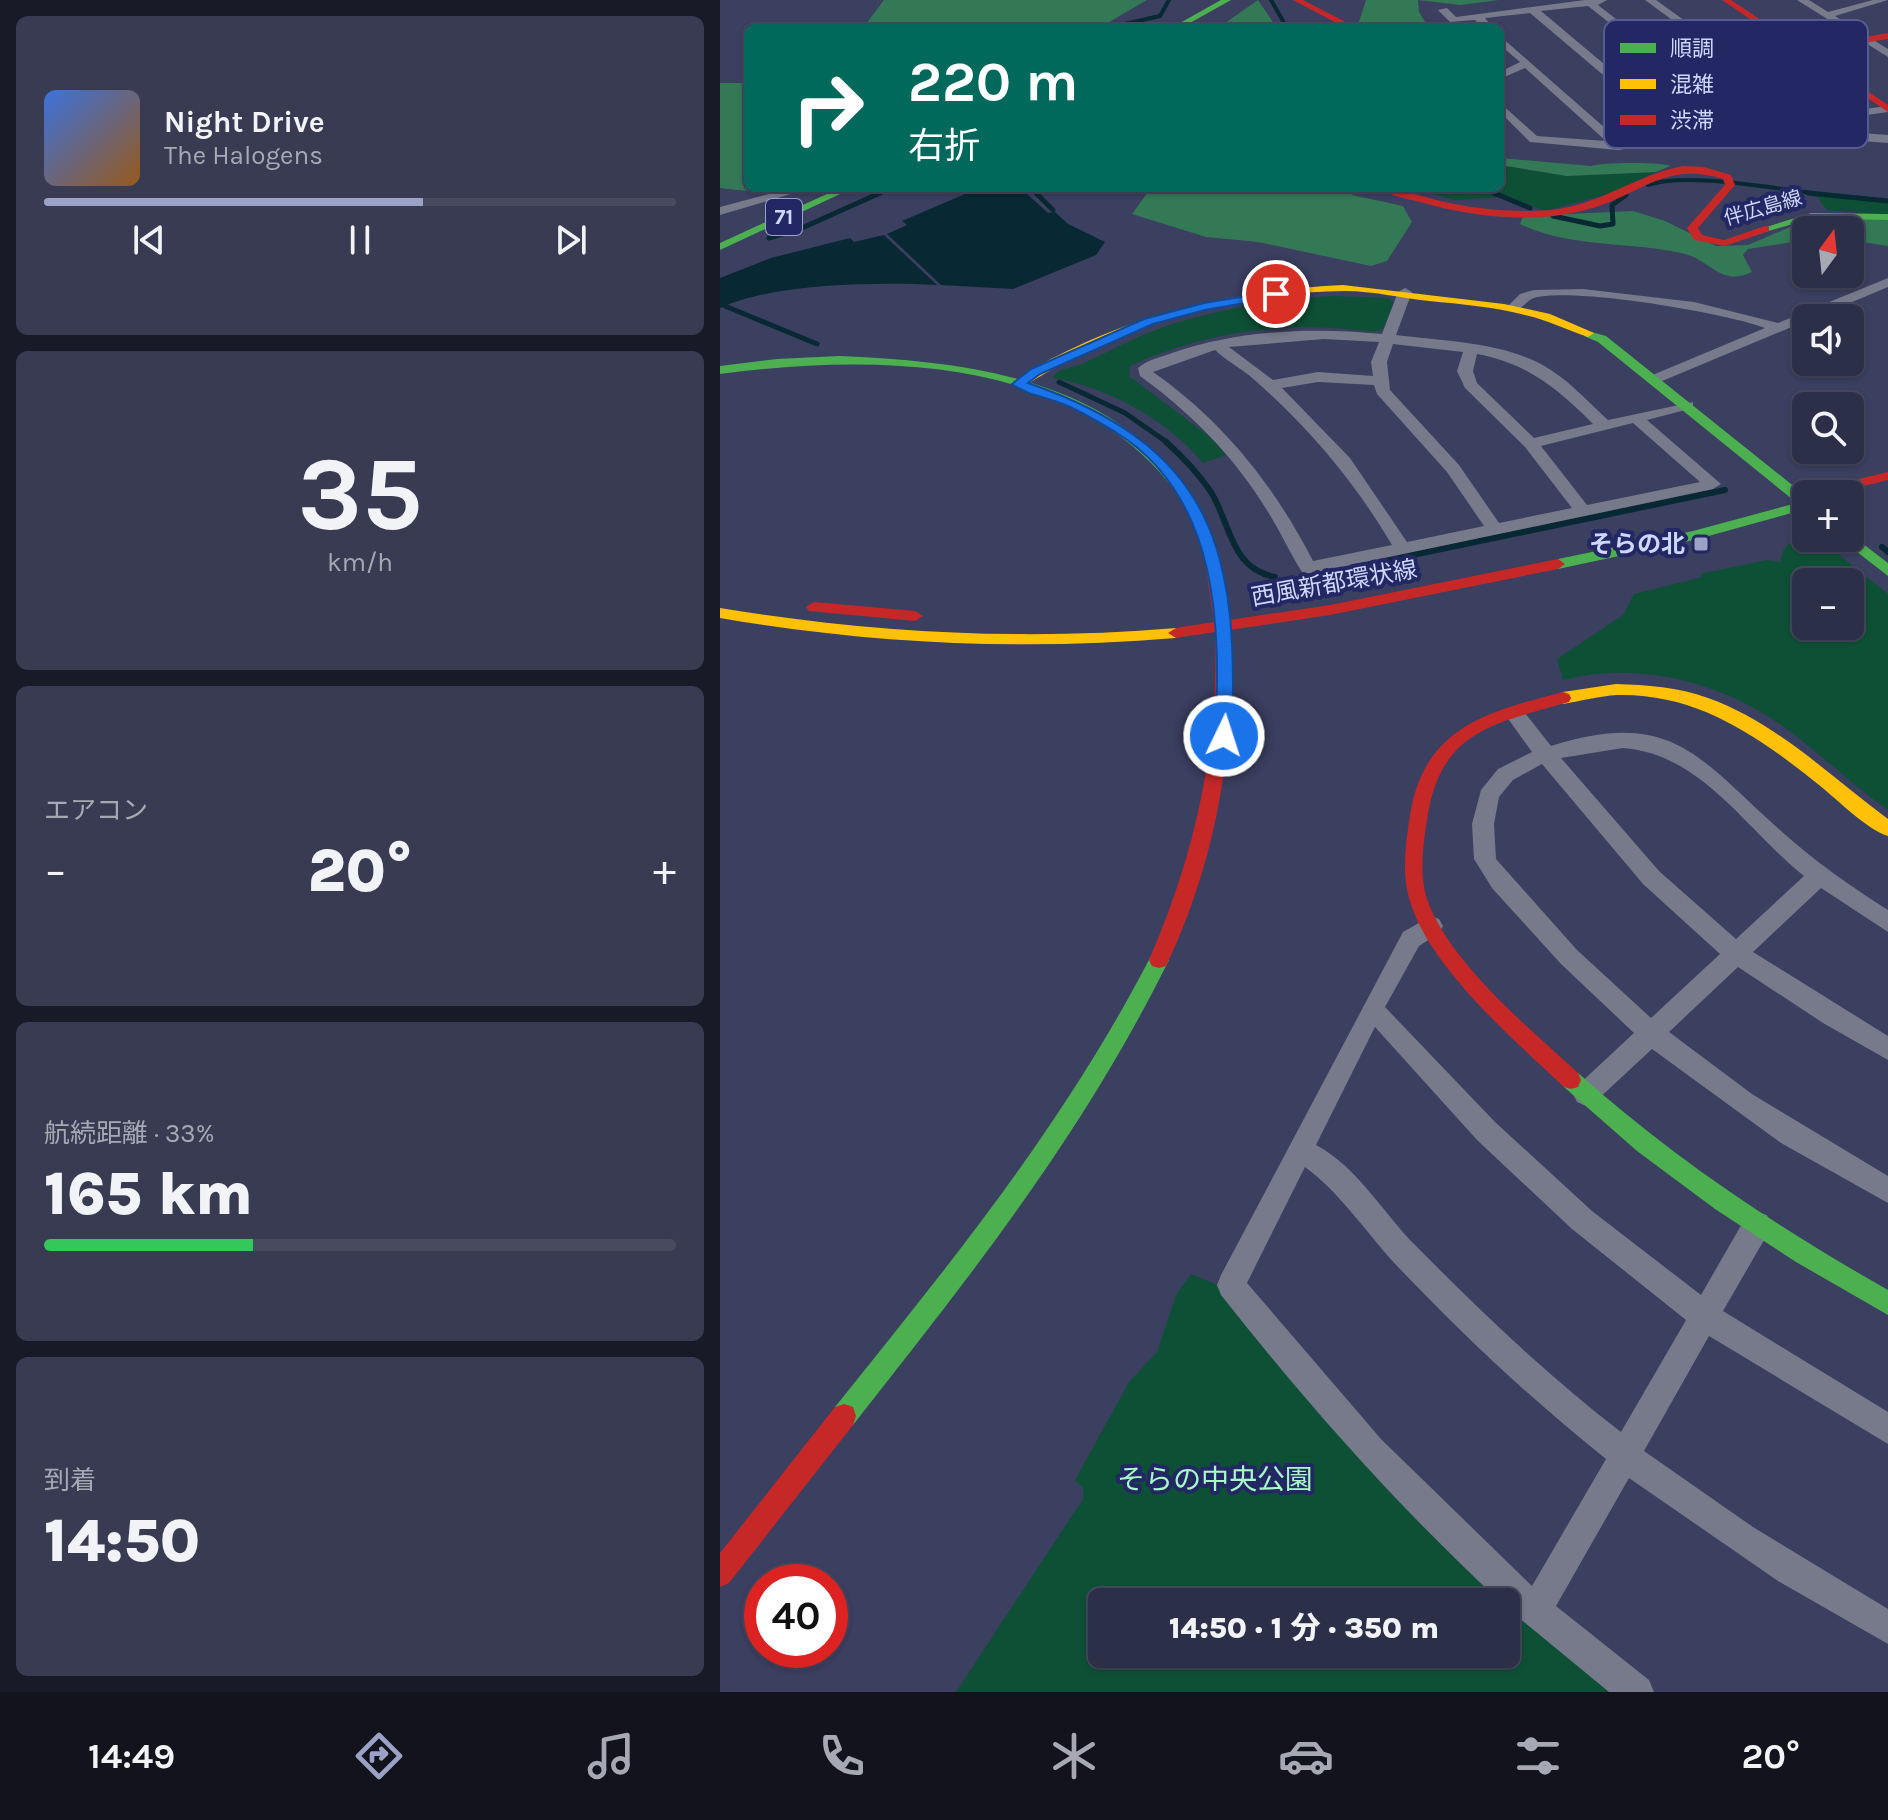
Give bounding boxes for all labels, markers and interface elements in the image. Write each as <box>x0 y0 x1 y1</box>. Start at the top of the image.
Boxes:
legend <box>1604 20 1868 148</box>
text: 順調 <box>1670 36 1714 62</box>
text: 220 m <box>908 49 1079 114</box>
icon: right <box>776 56 880 160</box>
text: 混雑 <box>1670 72 1714 98</box>
text: Night Drive <box>164 104 325 140</box>
text: 渋滞 <box>1670 108 1714 134</box>
text: 右折 <box>908 125 980 167</box>
text: The Halogens <box>164 140 323 171</box>
street label: 伴広島線 <box>1721 186 1805 230</box>
road number: 71 <box>766 199 802 235</box>
north arrow <box>1792 216 1864 288</box>
map controls <box>1792 216 1864 640</box>
icon: previous <box>127 218 171 262</box>
icon: pause <box>338 218 382 262</box>
icon: next <box>549 218 593 262</box>
pin <box>1242 260 1310 328</box>
icon: arrive <box>1254 272 1298 316</box>
button: sound <box>1792 304 1864 376</box>
button: search <box>1792 392 1864 464</box>
text: 35 <box>297 434 423 555</box>
button: + <box>1792 480 1864 552</box>
place label: そらの北 <box>1589 530 1685 558</box>
marker: そらの北 <box>1692 535 1710 553</box>
text: km/h <box>327 547 393 578</box>
street label: 西風新都環状線 <box>1249 555 1419 611</box>
button: − <box>1792 568 1864 640</box>
position arrow <box>1182 694 1266 778</box>
text: エアコン <box>44 795 148 826</box>
text: 20° <box>308 836 412 906</box>
text: − <box>44 845 67 896</box>
text: + <box>653 845 676 896</box>
text: 航続距離 · 33% <box>44 1118 215 1149</box>
text: 165 km <box>44 1159 253 1229</box>
park label: そらの中央公園 <box>1117 1463 1313 1496</box>
text: 到着 <box>44 1465 96 1496</box>
text: 14:50 <box>44 1506 200 1576</box>
speed limit sign: 40 <box>744 1564 848 1668</box>
text: 14:50 · 1 分 · 350 m <box>1169 1610 1439 1646</box>
icon: directions <box>351 1728 407 1784</box>
icon: music <box>583 1728 639 1784</box>
icon: phone <box>814 1728 870 1784</box>
icon: climate <box>1046 1728 1102 1784</box>
icon: car <box>1278 1728 1334 1784</box>
icon: filters <box>1510 1728 1566 1784</box>
text: 14:49 <box>88 1735 175 1777</box>
text: 20° <box>1741 1735 1800 1777</box>

